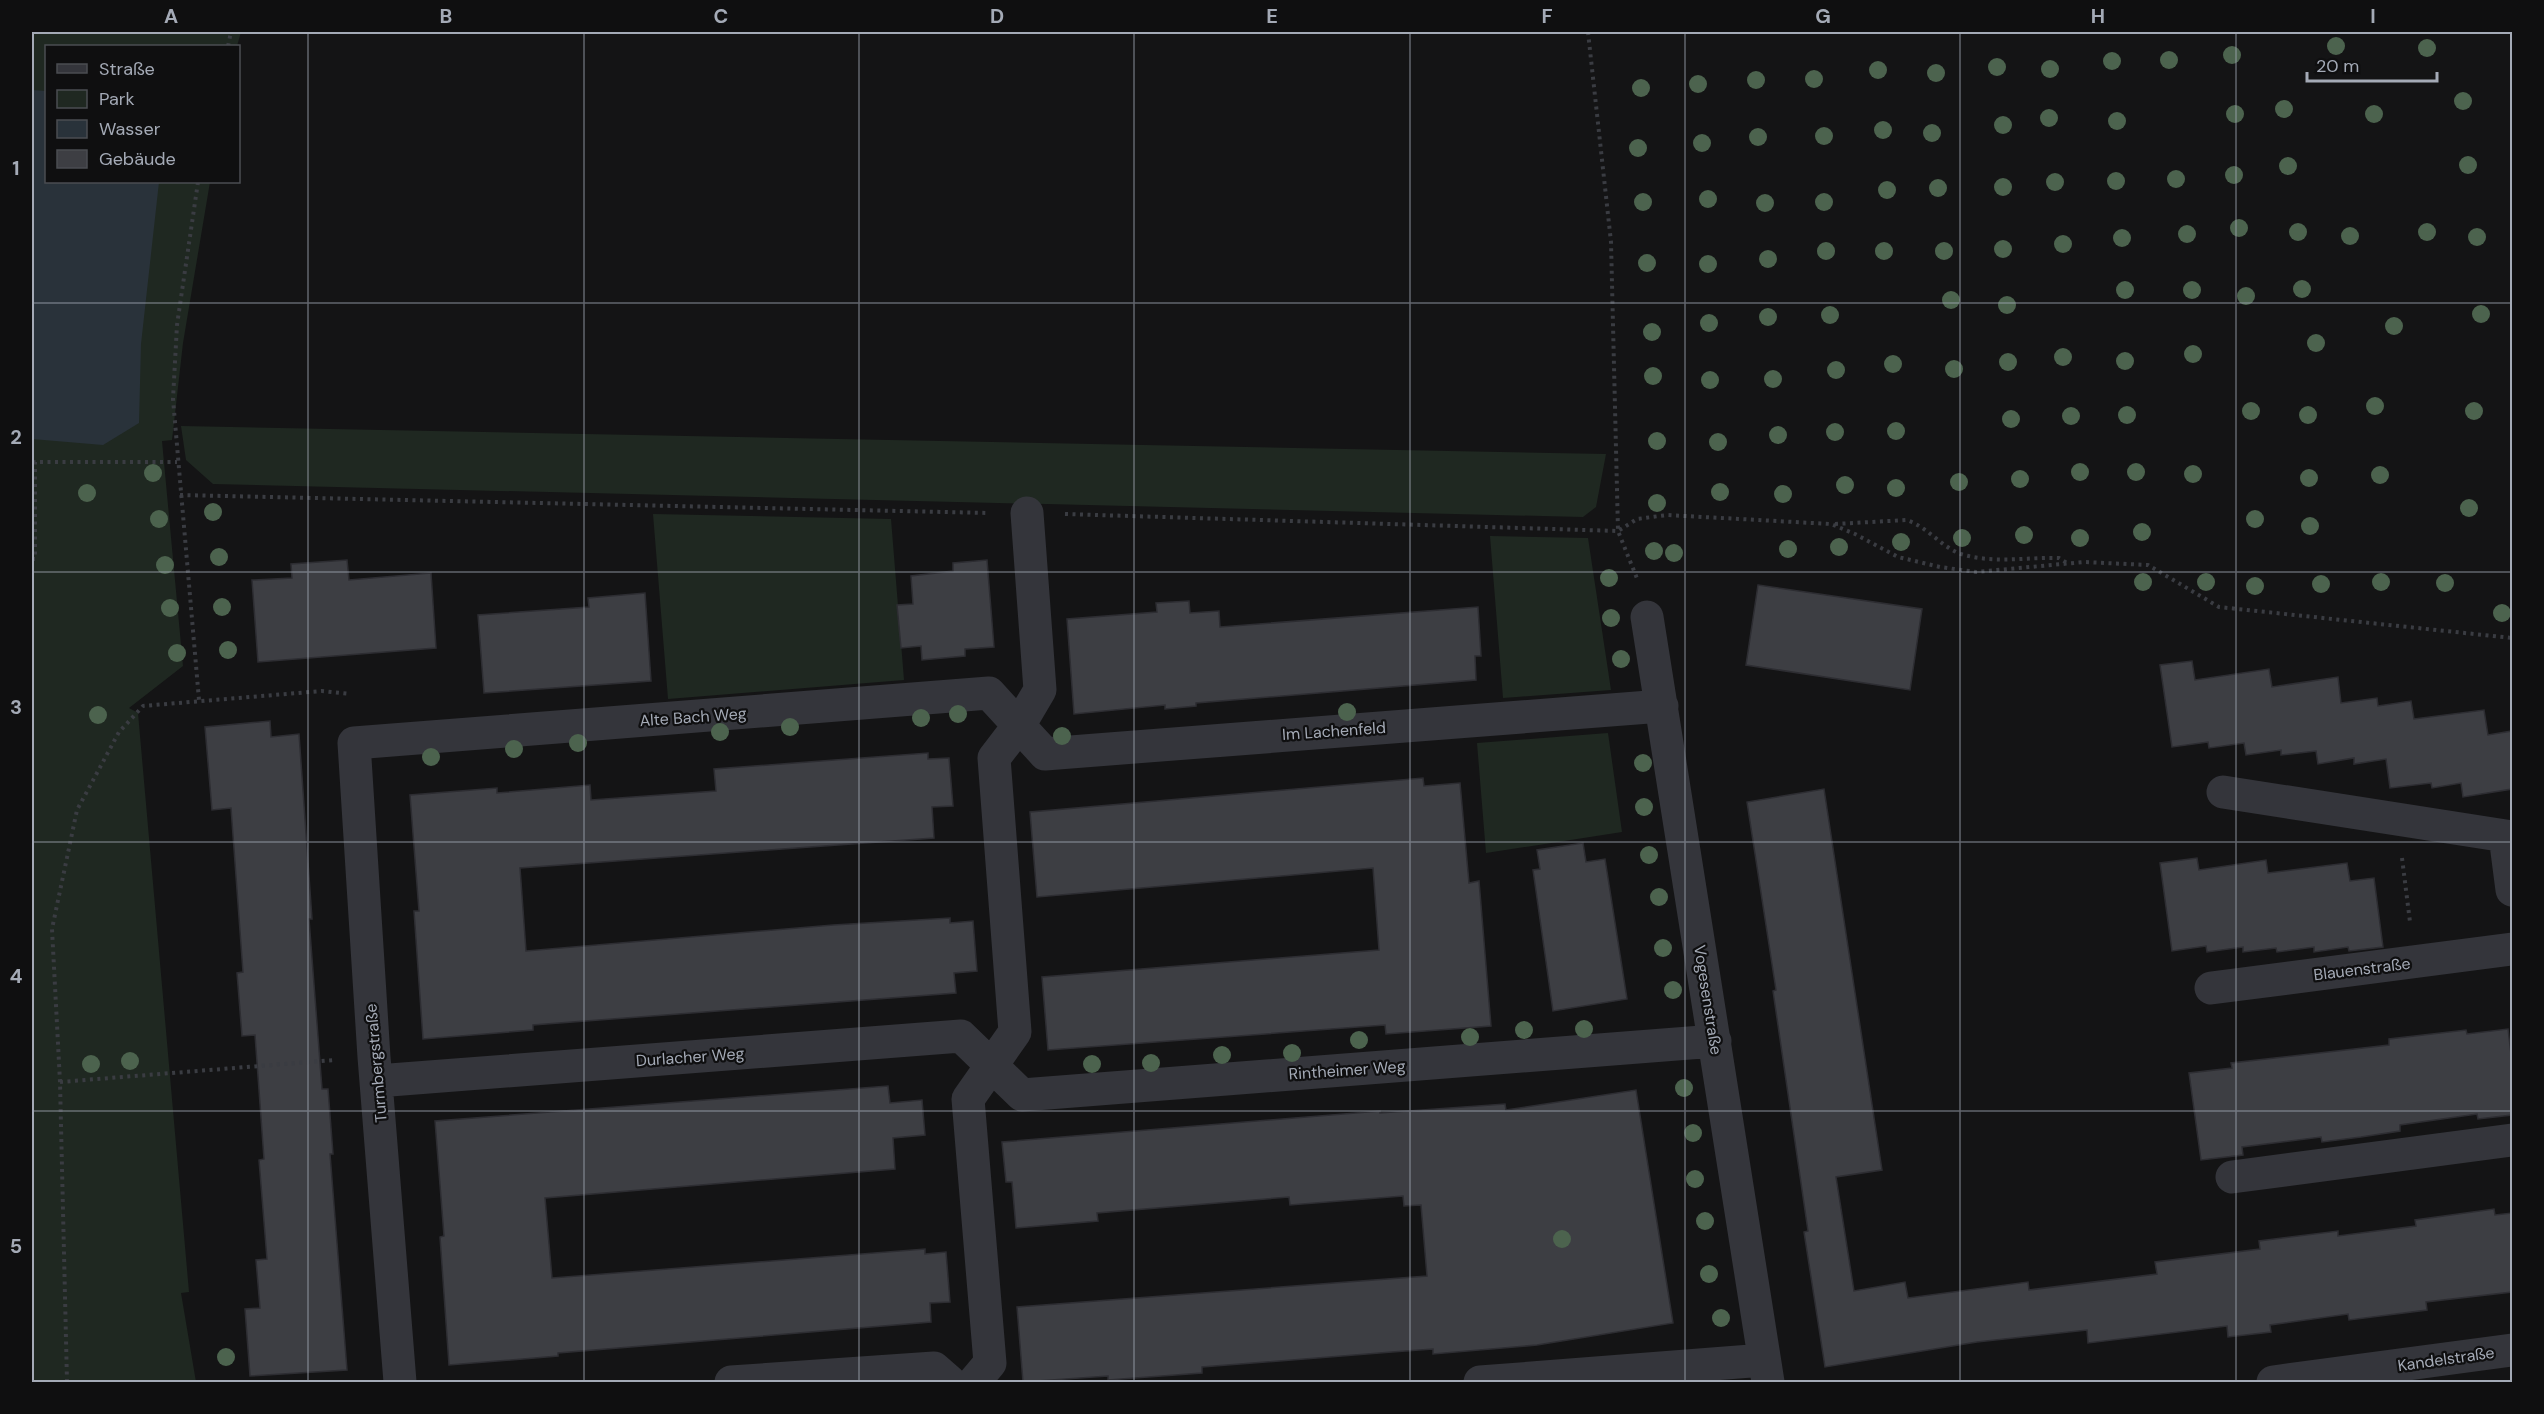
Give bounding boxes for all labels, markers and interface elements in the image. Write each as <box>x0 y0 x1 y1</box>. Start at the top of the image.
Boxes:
text: A <box>164 3 178 29</box>
text: B <box>440 3 452 29</box>
text: C <box>714 3 728 29</box>
text: D <box>990 3 1004 29</box>
text: E <box>1266 3 1278 29</box>
text: F <box>1541 3 1553 29</box>
text: G <box>1815 3 1831 29</box>
text: H <box>2091 3 2105 29</box>
text: I <box>2370 3 2376 29</box>
legend <box>45 45 240 183</box>
scale bar <box>2307 45 2438 83</box>
text: 20 m <box>2316 54 2359 78</box>
text: Straße <box>99 57 155 81</box>
text: Park <box>99 87 135 111</box>
text: Wasser <box>99 117 161 141</box>
text: Gebäude <box>99 147 176 171</box>
text: 1 <box>12 155 20 181</box>
text: 2 <box>10 424 22 450</box>
text: 3 <box>10 694 22 720</box>
street label: Alte Bach Weg <box>639 703 747 731</box>
street label: Im Lachenfeld <box>1281 717 1387 745</box>
street label: Vogesenstraße <box>1689 944 1727 1056</box>
street label: Blauenstraße <box>2312 953 2412 985</box>
text: 4 <box>10 963 23 989</box>
street label: Turmbergstraße <box>360 1003 392 1123</box>
street label: Durlacher Weg <box>635 1043 745 1071</box>
street label: Rintheimer Weg <box>1288 1055 1406 1085</box>
text: 5 <box>10 1233 22 1259</box>
street label: Kandelstraße <box>2396 1342 2496 1376</box>

